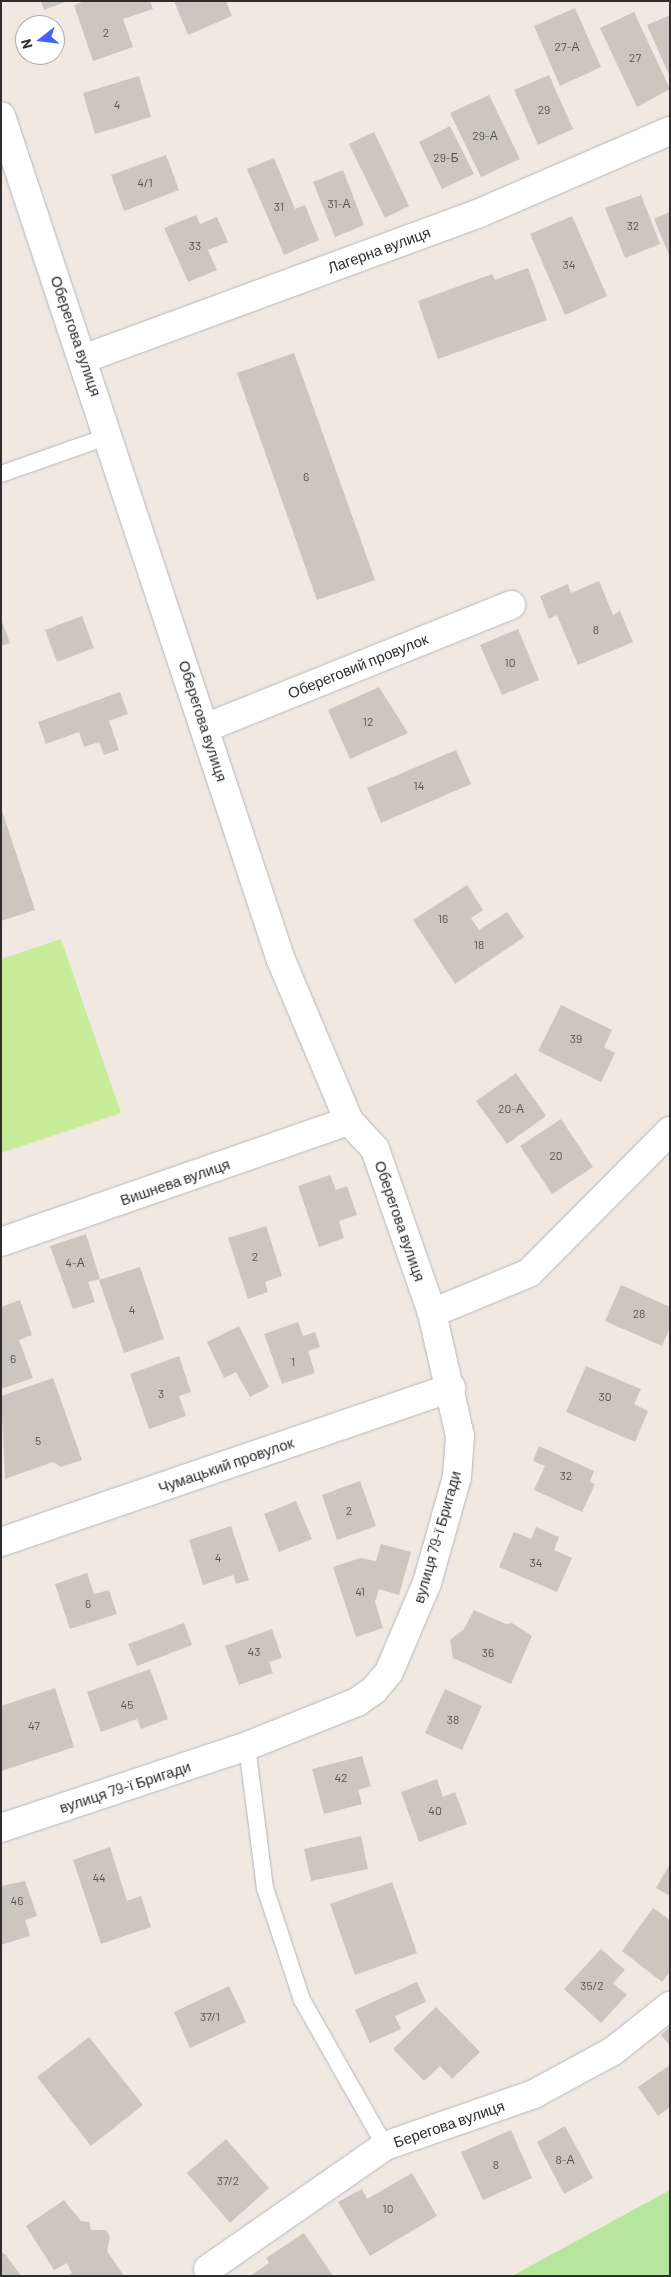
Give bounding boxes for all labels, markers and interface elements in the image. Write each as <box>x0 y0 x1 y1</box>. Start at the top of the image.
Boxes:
north arrow <box>15 15 65 65</box>
house number: 2 <box>103 26 109 40</box>
text: N <box>17 37 36 51</box>
house number: 27-А <box>555 40 579 54</box>
house number: 27 <box>629 51 641 65</box>
house number: 4 <box>114 98 120 112</box>
house number: 29 <box>538 103 550 117</box>
house number: 29-А <box>472 129 498 143</box>
house number: 29-Б <box>433 151 459 165</box>
house number: 4/1 <box>137 176 153 190</box>
house number: 31-А <box>327 197 351 211</box>
house number: 31 <box>274 200 284 214</box>
house number: 32 <box>627 219 639 233</box>
street label: Лагерна вулиця <box>325 223 433 277</box>
house number: 33 <box>189 239 201 253</box>
house number: 34 <box>563 258 575 272</box>
street label: Оберегова вулиця <box>47 273 105 399</box>
house number: 6 <box>303 470 309 484</box>
house number: 8 <box>593 623 599 637</box>
street label: Обереговий провулок <box>285 630 431 702</box>
house number: 10 <box>505 656 515 670</box>
street label: Оберегова вулиця <box>175 658 231 784</box>
house number: 12 <box>363 715 373 729</box>
house number: 14 <box>414 779 424 793</box>
house number: 16 <box>438 912 448 926</box>
house number: 18 <box>474 938 484 952</box>
house number: 39 <box>570 1032 582 1046</box>
house number: 20-А <box>498 1102 524 1116</box>
house number: 20 <box>549 1149 563 1163</box>
street label: Вишнева вулиця <box>118 1155 232 1209</box>
street label: Оберегова вулиця <box>371 1158 429 1284</box>
house number: 2 <box>252 1250 258 1264</box>
house number: 4-А <box>65 1256 85 1270</box>
house number: 4 <box>129 1303 135 1317</box>
house number: 28 <box>633 1307 645 1321</box>
house number: 6 <box>10 1352 16 1366</box>
house number: 1 <box>291 1355 295 1369</box>
house number: 3 <box>158 1387 164 1401</box>
house number: 30 <box>599 1390 611 1404</box>
street label: Чумацький провулок <box>156 1433 296 1497</box>
house number: 5 <box>35 1434 41 1448</box>
street label: вулиця 79-ї Бригади <box>409 1469 465 1605</box>
house number: 32 <box>560 1469 572 1483</box>
house number: 2 <box>346 1504 352 1518</box>
house number: 4 <box>215 1551 221 1565</box>
house number: 34 <box>530 1556 542 1570</box>
house number: 41 <box>355 1585 365 1599</box>
house number: 6 <box>85 1597 91 1611</box>
house number: 43 <box>248 1645 260 1659</box>
house number: 36 <box>482 1646 494 1660</box>
house number: 45 <box>121 1698 133 1712</box>
house number: 38 <box>447 1713 459 1727</box>
house number: 47 <box>28 1719 40 1733</box>
street label: вулиця 79-ї Бригади <box>57 1757 193 1817</box>
house number: 42 <box>334 1771 348 1785</box>
house number: 40 <box>428 1804 442 1818</box>
house number: 44 <box>92 1871 106 1885</box>
house number: 46 <box>11 1894 23 1908</box>
house number: 35/2 <box>580 1979 604 1993</box>
house number: 37/1 <box>200 2010 220 2024</box>
street label: Берегова вулиця <box>391 2097 507 2151</box>
house number: 8-А <box>556 2153 574 2167</box>
house number: 8 <box>493 2158 499 2172</box>
house number: 37/2 <box>217 2174 239 2188</box>
house number: 10 <box>383 2202 393 2216</box>

